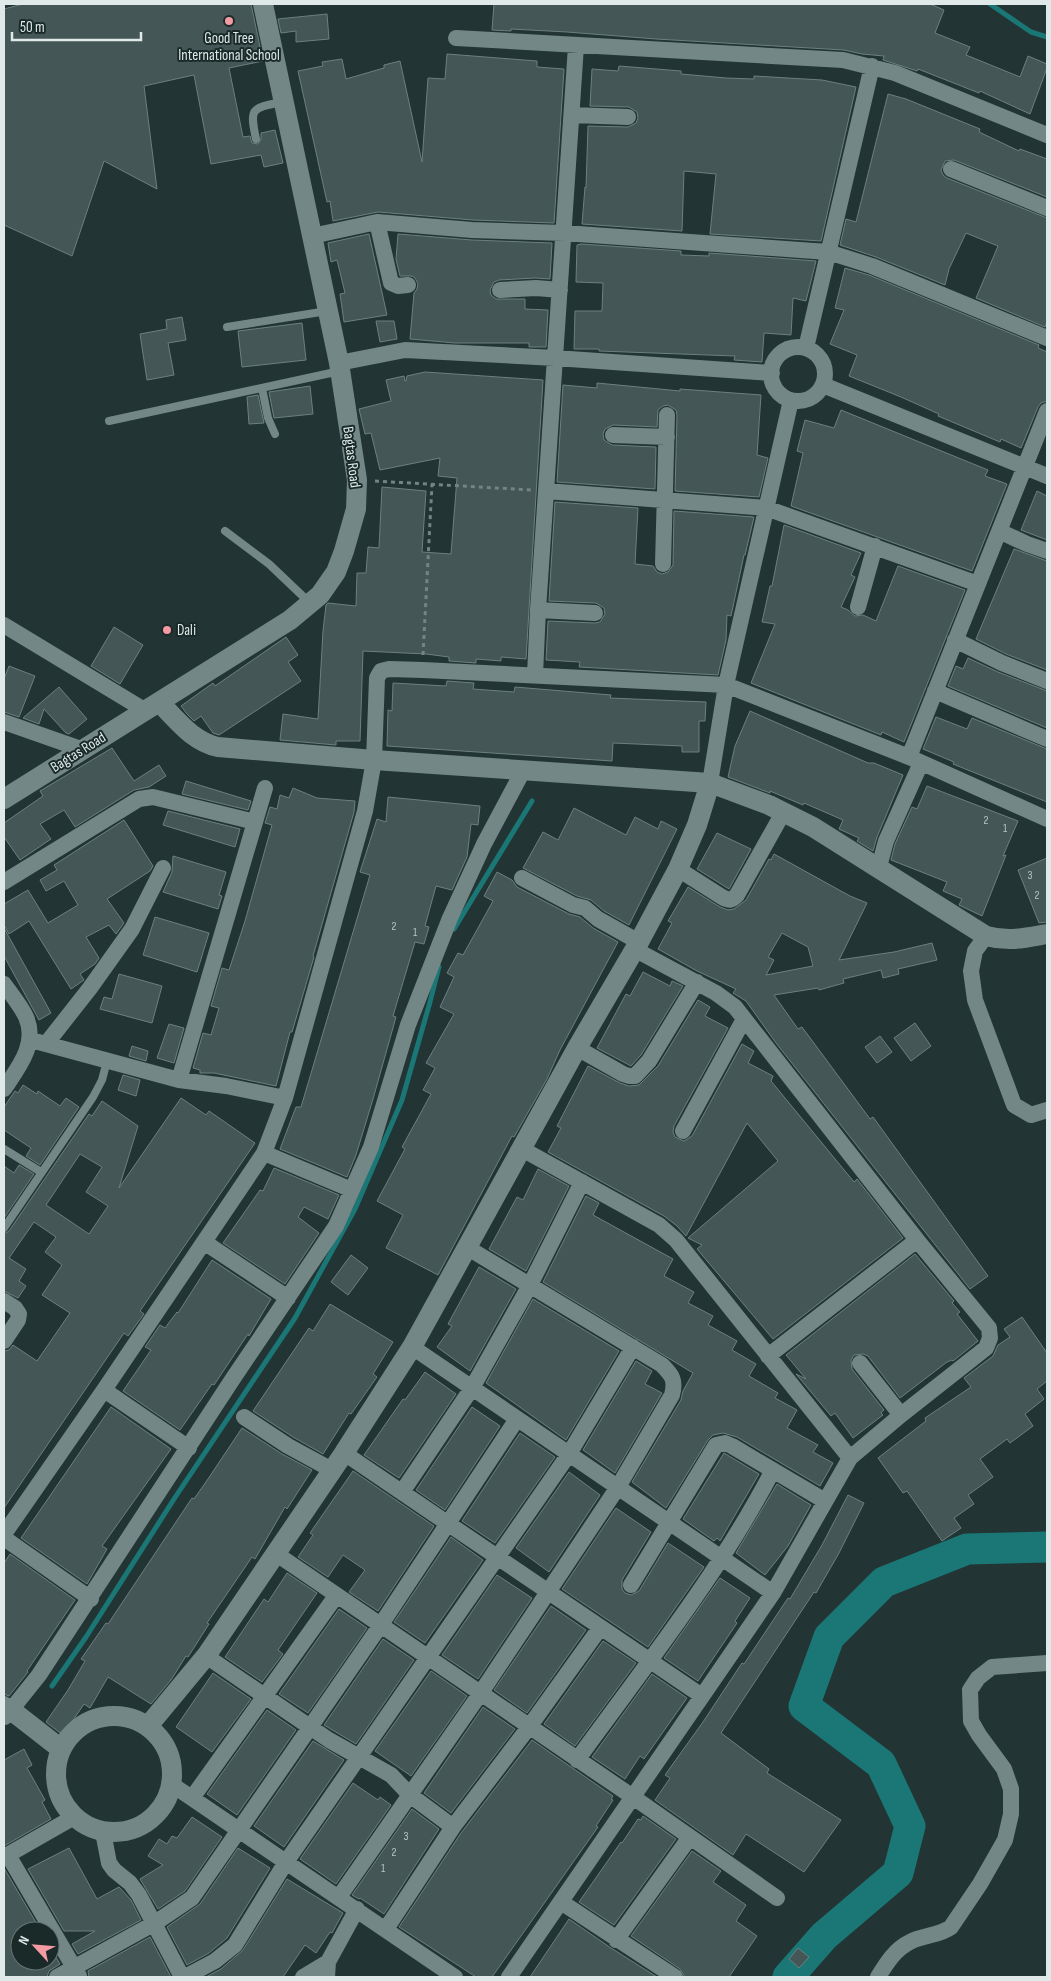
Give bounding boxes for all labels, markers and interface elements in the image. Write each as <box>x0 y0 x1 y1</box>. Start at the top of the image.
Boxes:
scale bar <box>12 10 141 42</box>
marker: Good Tree International School <box>223 15 235 27</box>
text: 50 m <box>20 18 45 37</box>
place label: Good Tree International School <box>178 29 280 65</box>
street label: Bagtas Road <box>338 425 365 489</box>
place label: Dali <box>177 621 196 640</box>
marker: Dali <box>161 624 173 636</box>
street label: Bagtas Road <box>47 728 109 777</box>
house number: 2 <box>984 813 989 828</box>
house number: 1 <box>1003 821 1008 836</box>
house number: 3 <box>1027 868 1033 883</box>
house number: 2 <box>1035 888 1040 903</box>
house number: 2 <box>392 919 397 934</box>
house number: 1 <box>413 925 418 940</box>
house number: 3 <box>403 1829 409 1844</box>
house number: 2 <box>392 1845 397 1860</box>
house number: 1 <box>381 1861 386 1876</box>
north arrow <box>10 1921 60 1971</box>
text: N <box>14 1933 33 1948</box>

